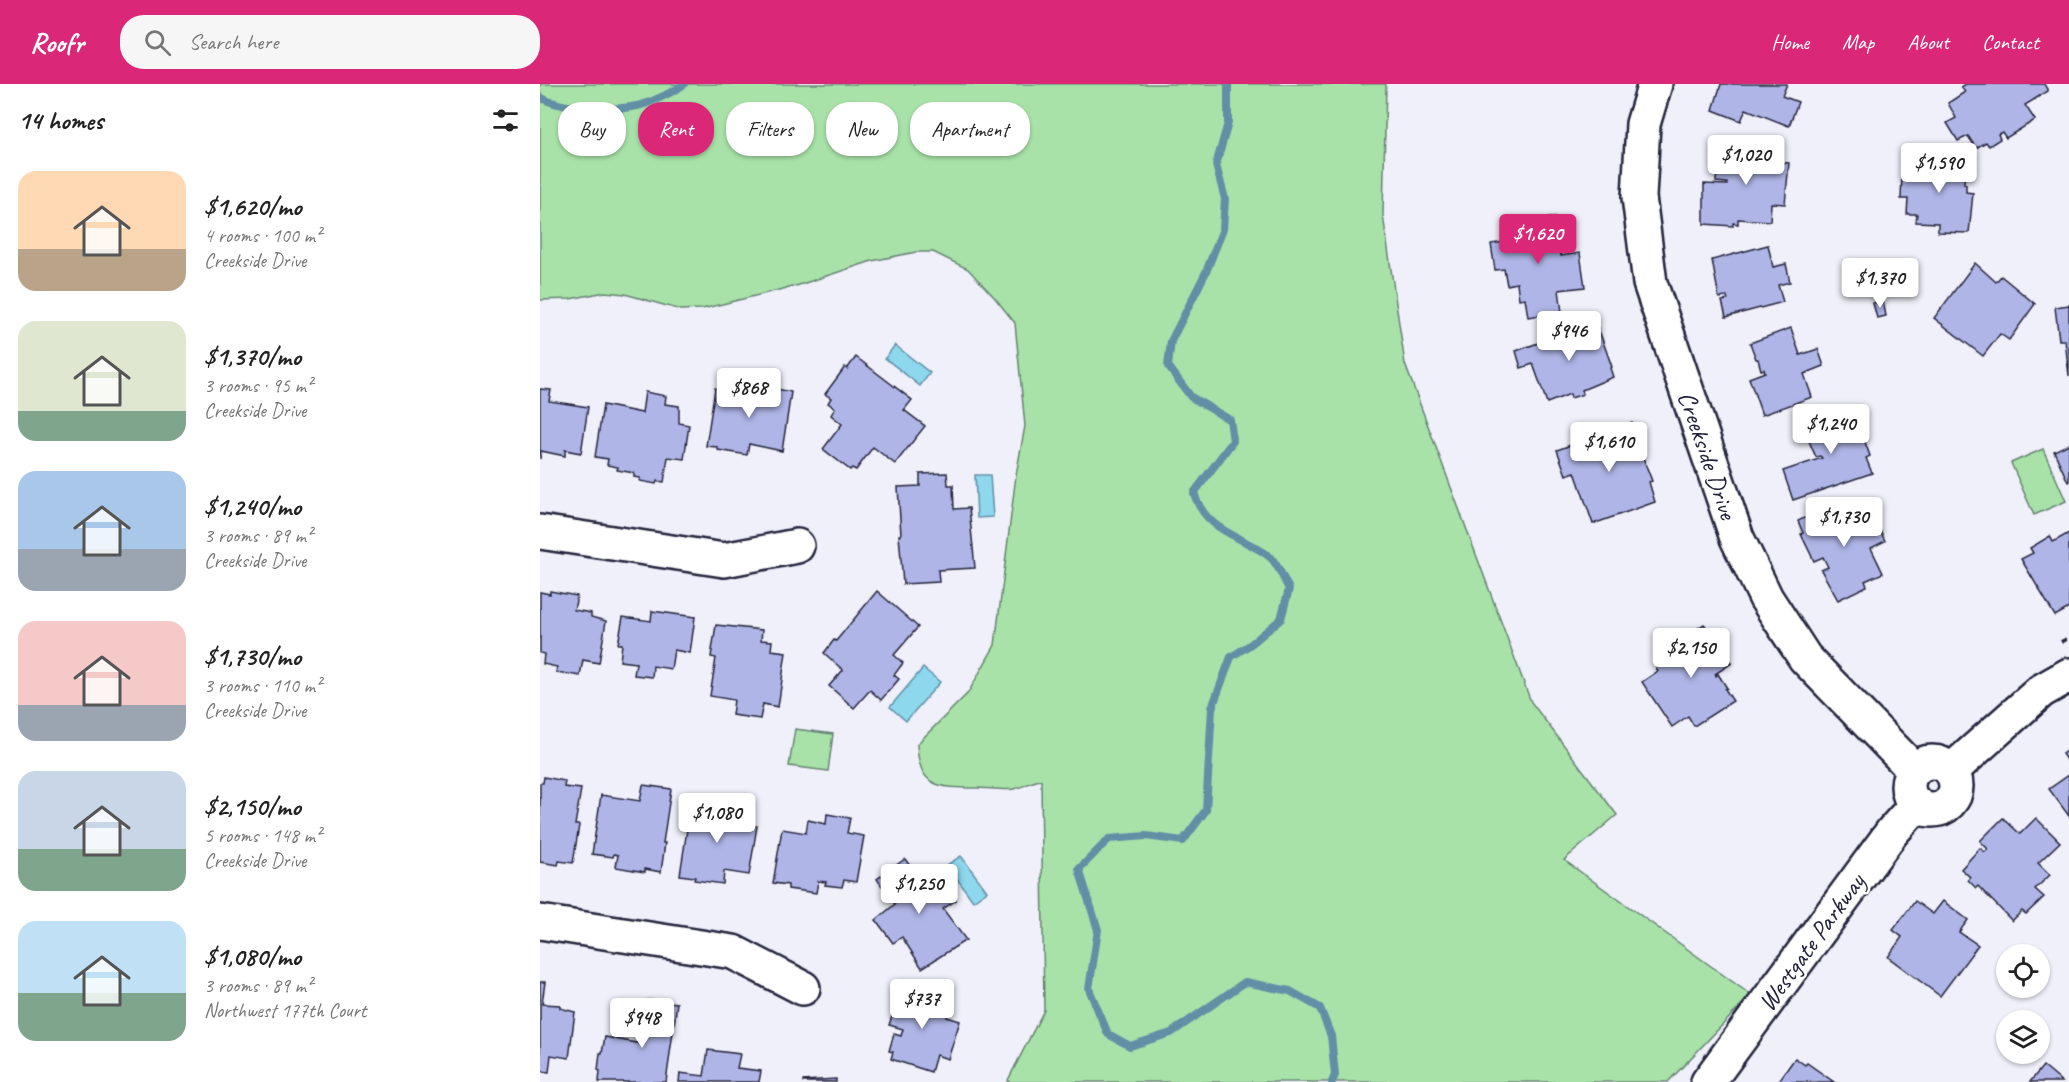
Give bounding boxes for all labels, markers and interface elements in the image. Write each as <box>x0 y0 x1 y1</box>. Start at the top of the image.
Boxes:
search box <box>120 15 540 69</box>
text: Roofr <box>30 25 84 60</box>
icon: search <box>141 26 174 59</box>
text: Search here <box>189 28 278 56</box>
text: Home <box>1771 29 1809 55</box>
text: Map <box>1842 29 1874 55</box>
text: About <box>1907 29 1949 55</box>
text: Contact <box>1982 29 2039 55</box>
chip: Buy <box>558 102 626 156</box>
chip: Rent <box>638 102 714 156</box>
chip: Filters <box>726 102 814 156</box>
chip: New <box>826 102 898 156</box>
chip: Apartment <box>910 102 1030 156</box>
text: 14 homes <box>18 104 103 137</box>
icon: filters <box>489 104 522 137</box>
pin: $1,020 <box>1697 135 1795 186</box>
text: $1,020 <box>1722 142 1770 167</box>
pin: $1,590 <box>1890 143 1988 194</box>
text: $1,590 <box>1915 150 1963 175</box>
text: $1,620/mo <box>204 190 302 223</box>
icon: home <box>66 195 138 267</box>
pin: $1,620 <box>1489 214 1587 265</box>
text: $1,620 <box>1513 221 1563 246</box>
text: 4 rooms · 100 m² <box>204 223 321 248</box>
text: Creekside Drive <box>204 248 306 273</box>
pin: $1,370 <box>1831 258 1929 309</box>
text: $1,370 <box>1856 265 1904 290</box>
pin: $946 <box>1533 311 1605 362</box>
text: $946 <box>1551 318 1587 343</box>
text: $1,370/mo <box>204 340 301 373</box>
icon: home <box>66 345 138 417</box>
pin: $868 <box>713 368 785 419</box>
text: 3 rooms · 95 m² <box>204 373 312 398</box>
text: $868 <box>731 375 767 400</box>
street label: Creekside Drive <box>1670 387 1745 525</box>
text: Creekside Drive <box>204 398 306 423</box>
pin: $1,240 <box>1782 404 1880 455</box>
text: $1,240 <box>1807 411 1855 436</box>
pin: $1,610 <box>1560 422 1658 473</box>
text: $1,610 <box>1584 429 1634 454</box>
text: $1,240/mo <box>204 490 301 523</box>
icon: home <box>66 495 138 567</box>
pin: $1,730 <box>1795 497 1893 548</box>
text: $1,730 <box>1820 504 1868 529</box>
text: 3 rooms · 89 m² <box>204 523 312 548</box>
text: Creekside Drive <box>204 548 306 573</box>
pin: $2,150 <box>1642 628 1740 679</box>
text: $2,150 <box>1667 635 1715 660</box>
text: $1,730/mo <box>204 640 301 673</box>
icon: home <box>66 645 138 717</box>
text: 3 rooms · 110 m² <box>204 673 321 698</box>
text: Creekside Drive <box>204 698 306 723</box>
text: $2,150/mo <box>204 790 301 823</box>
pin: $1,080 <box>668 793 766 844</box>
icon: home <box>66 795 138 867</box>
text: $1,080 <box>693 800 741 825</box>
text: 5 rooms · 148 m² <box>204 823 321 848</box>
text: Creekside Drive <box>204 848 306 873</box>
pin: $1,250 <box>870 864 968 915</box>
street label: Westgate Parkway <box>1750 865 1874 1017</box>
text: $1,250 <box>895 871 943 896</box>
text: $1,080/mo <box>204 940 301 973</box>
map controls <box>1996 944 2050 1064</box>
button: locate <box>1996 944 2050 998</box>
icon: home <box>66 945 138 1017</box>
text: 3 rooms · 89 m² <box>204 973 312 998</box>
pin: $737 <box>886 979 958 1030</box>
text: $737 <box>904 986 940 1011</box>
text: Northwest 177th Court <box>204 998 366 1023</box>
pin: $948 <box>606 998 678 1049</box>
text: $948 <box>624 1005 660 1030</box>
button: layers <box>1996 1010 2050 1064</box>

